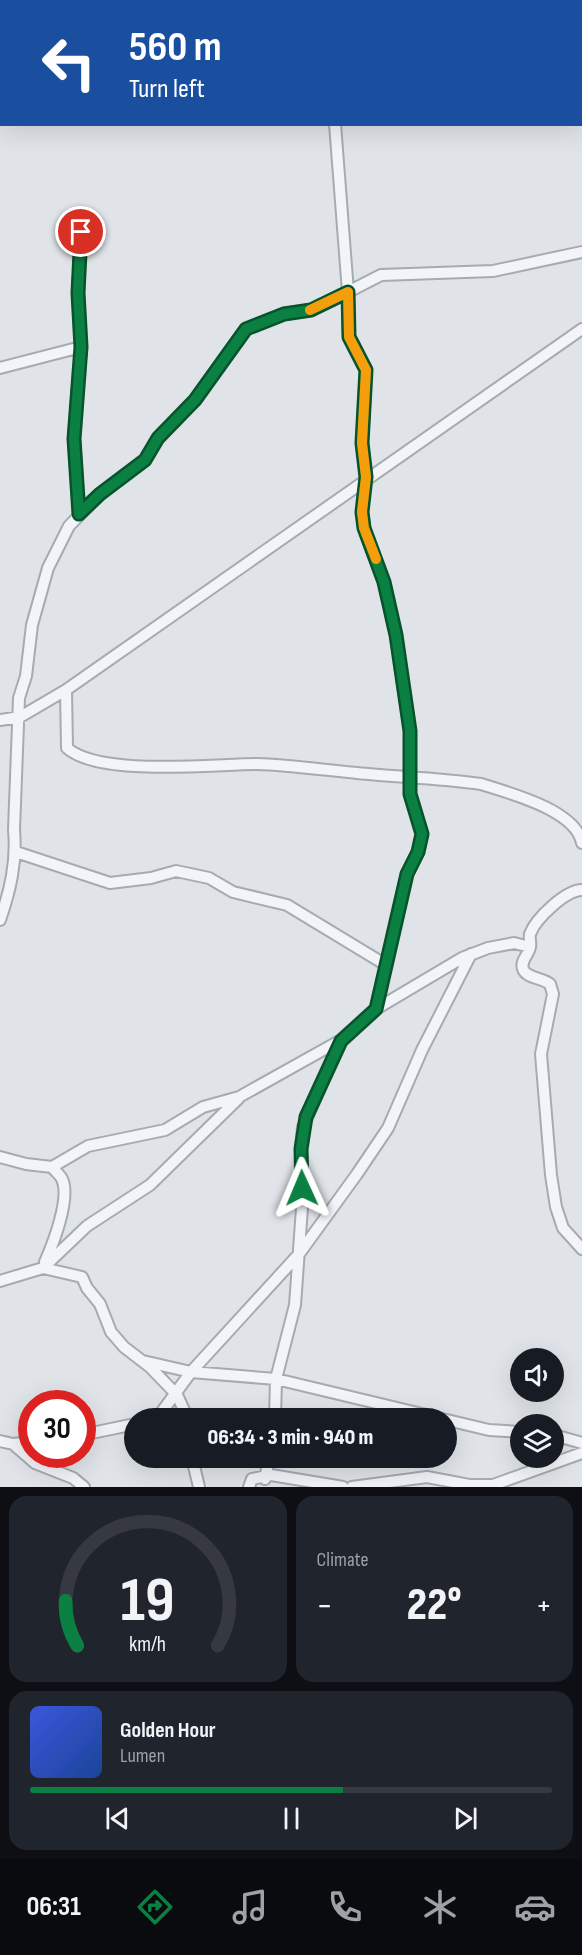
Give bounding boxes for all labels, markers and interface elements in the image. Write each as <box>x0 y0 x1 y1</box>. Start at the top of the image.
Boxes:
text: 560 m <box>129 22 222 73</box>
icon: left <box>30 24 108 102</box>
text: Turn left <box>129 73 205 105</box>
pin <box>55 206 106 257</box>
icon: arrive <box>64 215 97 248</box>
position arrow <box>270 1156 334 1220</box>
map controls <box>510 1348 564 1468</box>
button: sound <box>510 1348 564 1402</box>
speed limit sign: 30 <box>18 1390 96 1468</box>
button: layers <box>510 1414 564 1468</box>
text: 06:34 · 3 min · 940 m <box>208 1424 373 1451</box>
text: Climate <box>317 1548 369 1572</box>
text: 19 <box>121 1564 175 1639</box>
text: 22° <box>407 1578 462 1633</box>
text: − <box>317 1586 333 1626</box>
text: + <box>536 1586 552 1626</box>
text: km/h <box>129 1632 166 1657</box>
text: Golden Hour <box>120 1717 216 1744</box>
text: Lumen <box>120 1744 165 1768</box>
icon: previous <box>101 1802 134 1835</box>
icon: pause <box>275 1802 308 1835</box>
icon: next <box>449 1802 482 1835</box>
icon: directions <box>134 1886 176 1928</box>
icon: music <box>229 1886 271 1928</box>
icon: phone <box>324 1886 366 1928</box>
icon: climate <box>419 1886 461 1928</box>
icon: car <box>514 1886 556 1928</box>
text: 06:31 <box>26 1891 81 1923</box>

